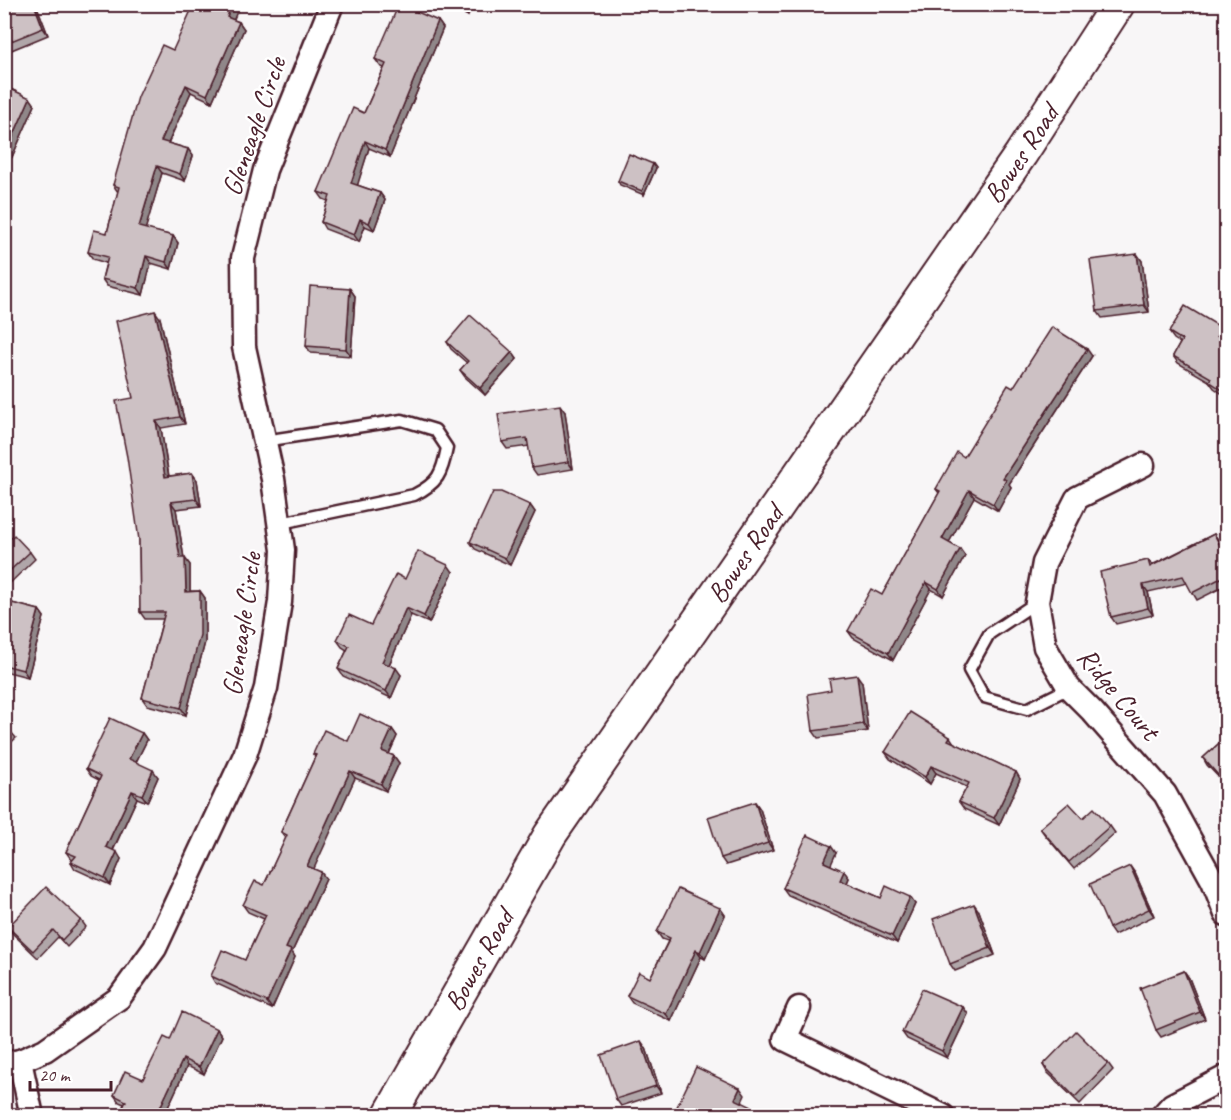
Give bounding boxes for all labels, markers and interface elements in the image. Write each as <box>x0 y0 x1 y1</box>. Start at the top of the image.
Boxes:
street label: Gleneagle Circle <box>213 50 294 200</box>
street label: Bowes Road <box>975 95 1069 210</box>
street label: Bowes Road <box>699 495 793 610</box>
street label: Gleneagle Circle <box>214 548 269 698</box>
street label: Ridge Court <box>1070 640 1169 749</box>
street label: Bowes Road <box>436 900 524 1017</box>
scale bar <box>30 1054 111 1092</box>
text: 20 m <box>39 1064 72 1086</box>

